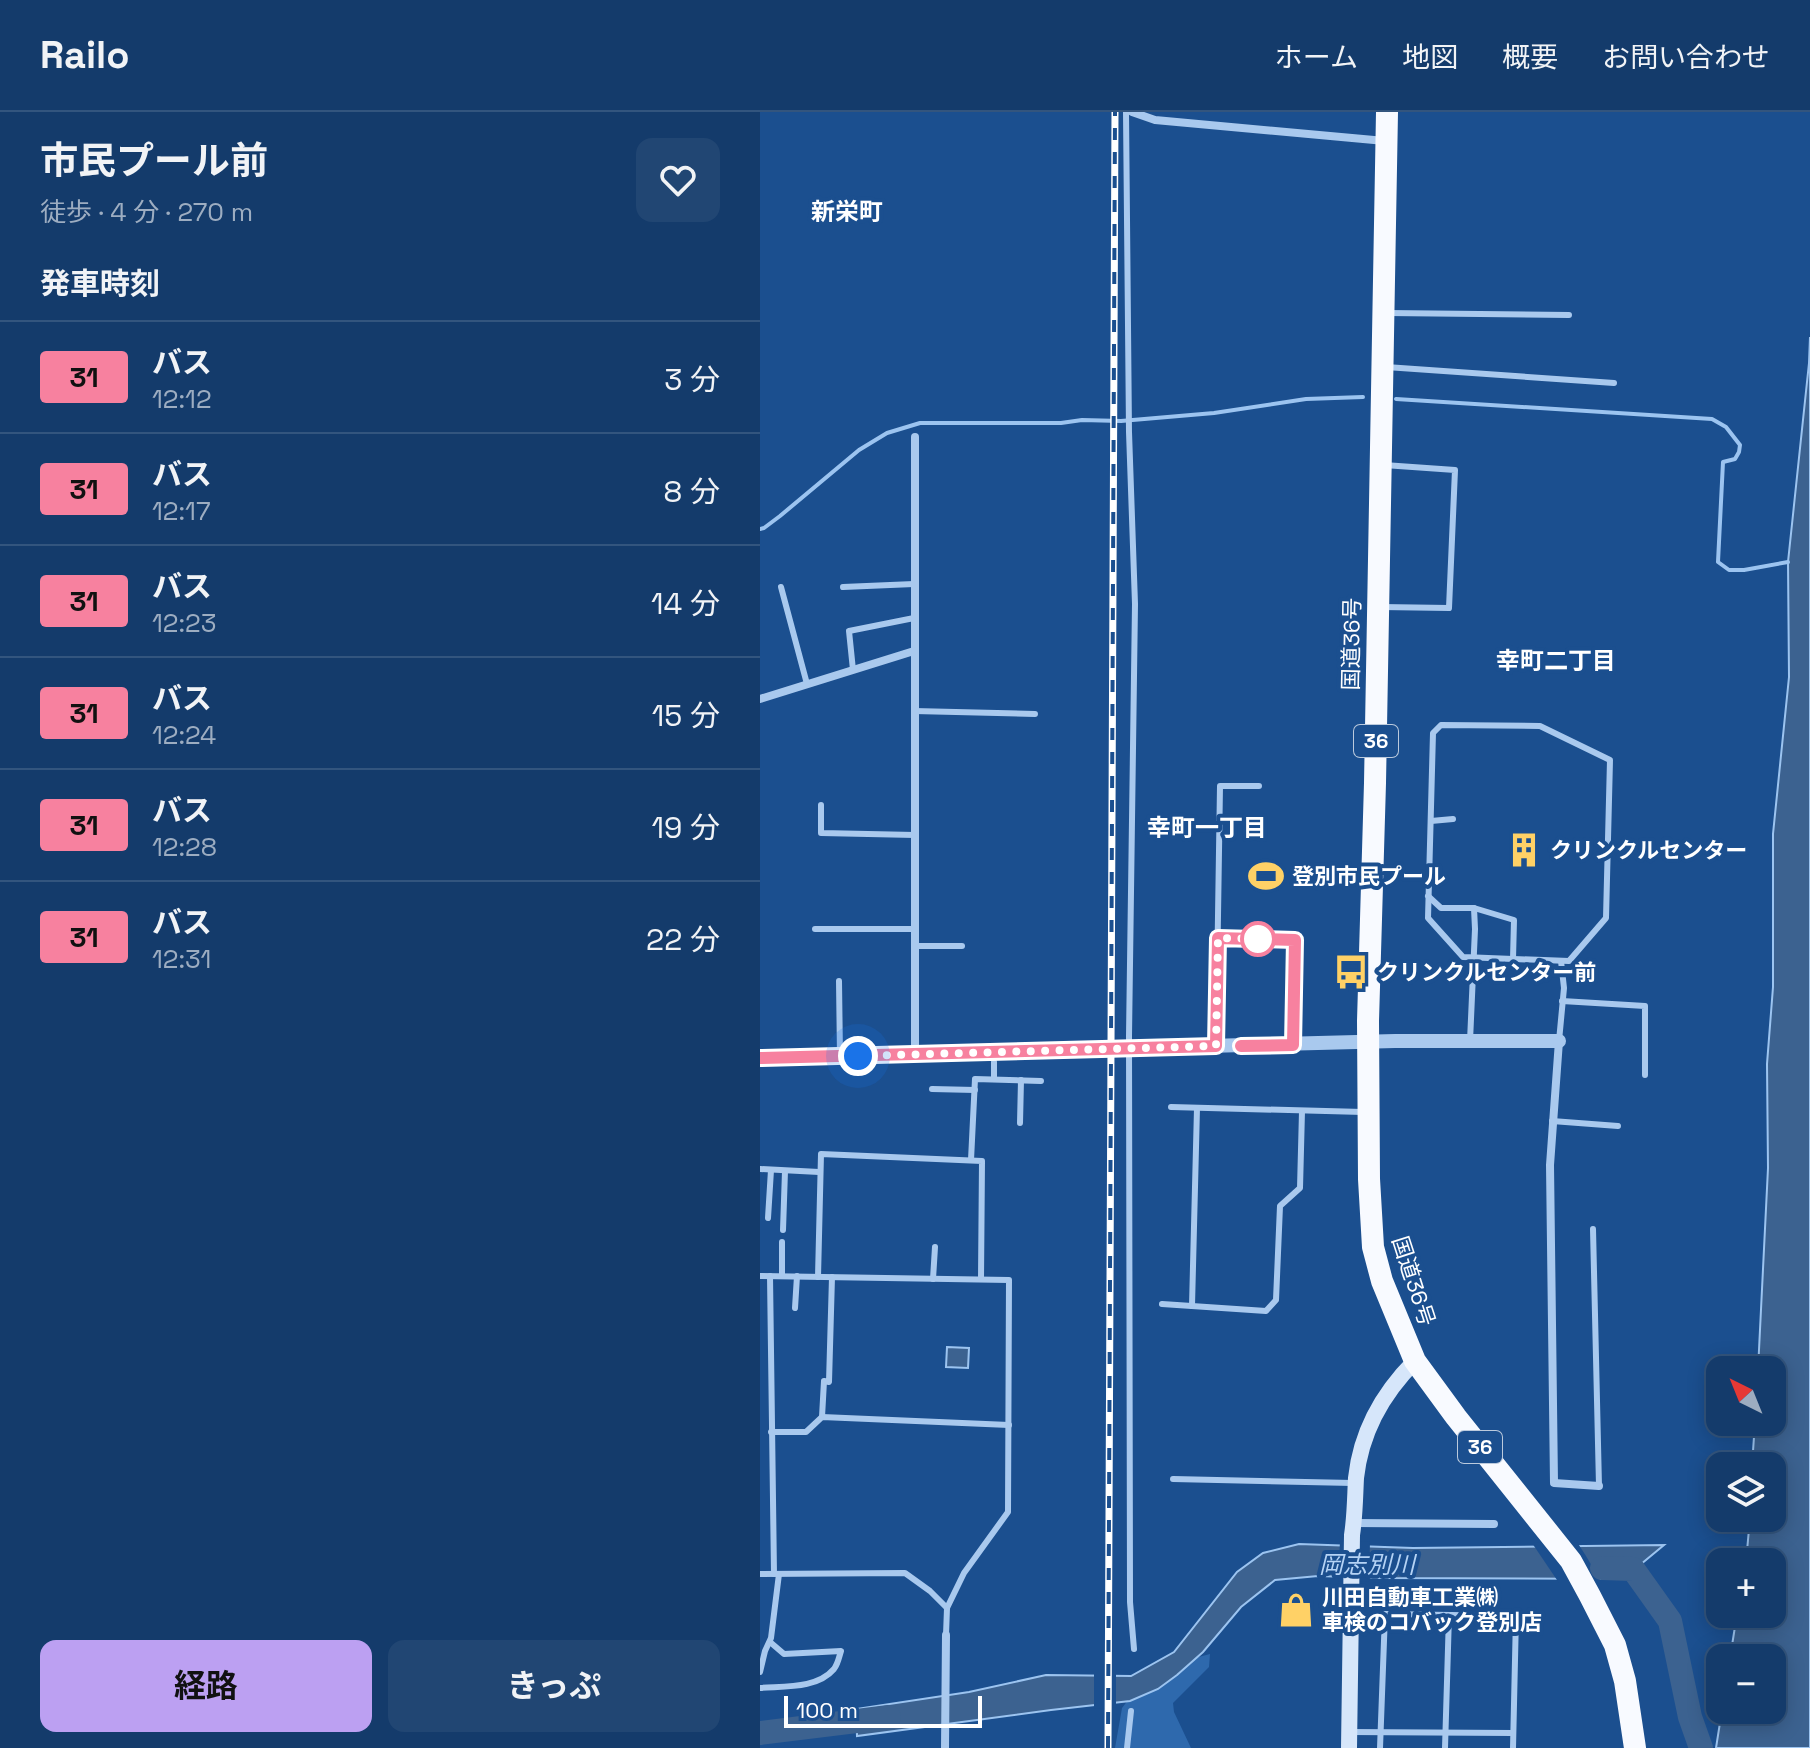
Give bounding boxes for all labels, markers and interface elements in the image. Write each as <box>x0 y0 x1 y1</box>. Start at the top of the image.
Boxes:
text: Railo <box>40 31 129 79</box>
text: ホーム <box>1275 39 1358 75</box>
text: 地図 <box>1402 39 1458 75</box>
text: 概要 <box>1502 39 1558 75</box>
text: お問い合わせ <box>1602 39 1770 75</box>
text: 市民プール前 <box>40 137 268 185</box>
button: heart <box>636 138 720 222</box>
text: 徒歩 · 4 分 · 270 m <box>40 195 253 229</box>
district label: 新栄町 <box>811 196 883 227</box>
text: 発車時刻 <box>40 264 160 303</box>
text: バス <box>152 343 212 382</box>
text: 31 <box>69 359 99 395</box>
text: 3 分 <box>664 360 720 399</box>
text: 12:12 <box>152 382 212 416</box>
text: バス <box>152 455 212 494</box>
text: 31 <box>69 471 99 507</box>
text: 8 分 <box>664 472 720 511</box>
text: 12:17 <box>152 494 211 528</box>
text: バス <box>152 567 212 606</box>
text: 31 <box>69 583 99 619</box>
text: 14 分 <box>651 584 720 623</box>
street label: 国道36号 <box>1336 597 1366 691</box>
text: 12:23 <box>152 606 216 640</box>
district label: 幸町二丁目 <box>1496 645 1616 676</box>
text: バス <box>152 679 212 718</box>
text: 31 <box>69 695 99 731</box>
text: 15 分 <box>652 696 720 735</box>
text: 12:24 <box>152 718 216 752</box>
road number: 36 <box>1354 725 1398 757</box>
text: バス <box>152 791 212 830</box>
text: 31 <box>69 807 99 843</box>
text: 19 分 <box>651 808 720 847</box>
district label: 幸町一丁目 <box>1147 812 1267 843</box>
text: 12:28 <box>152 830 217 864</box>
building icon: クリンクルセンター <box>1505 831 1543 869</box>
place label: クリンクルセンター <box>1550 836 1747 864</box>
sports icon: 登別市民プール <box>1247 857 1285 895</box>
place label: 登別市民プール <box>1292 862 1446 890</box>
text: バス <box>152 903 212 942</box>
text: 31 <box>69 919 99 955</box>
text: 22 分 <box>646 920 720 959</box>
unlabelled marker <box>1241 922 1275 956</box>
text: 12:31 <box>152 942 211 976</box>
bus stop icon: クリンクルセンター前 <box>1332 953 1370 991</box>
place label: クリンクルセンター前 <box>1377 958 1596 986</box>
your location <box>838 1036 878 1076</box>
street label: 国道36号 <box>1386 1233 1442 1329</box>
north arrow <box>1706 1356 1786 1436</box>
map controls <box>1706 1356 1786 1724</box>
road number: 36 <box>1458 1431 1502 1463</box>
button: layers <box>1706 1452 1786 1532</box>
button: + <box>1706 1548 1786 1628</box>
water label: 岡志別川 <box>1319 1549 1418 1580</box>
place label: 川田自動車工業㈱ 車検のコバック登別店 <box>1322 1583 1542 1636</box>
shop icon: 川田自動車工業㈱ 車検のコバック登別店 <box>1277 1591 1315 1629</box>
button: 経路 <box>40 1640 372 1732</box>
button: きっぷ <box>388 1640 720 1732</box>
button: − <box>1706 1644 1786 1724</box>
scale bar <box>784 1692 982 1728</box>
text: 100 m <box>796 1696 858 1724</box>

